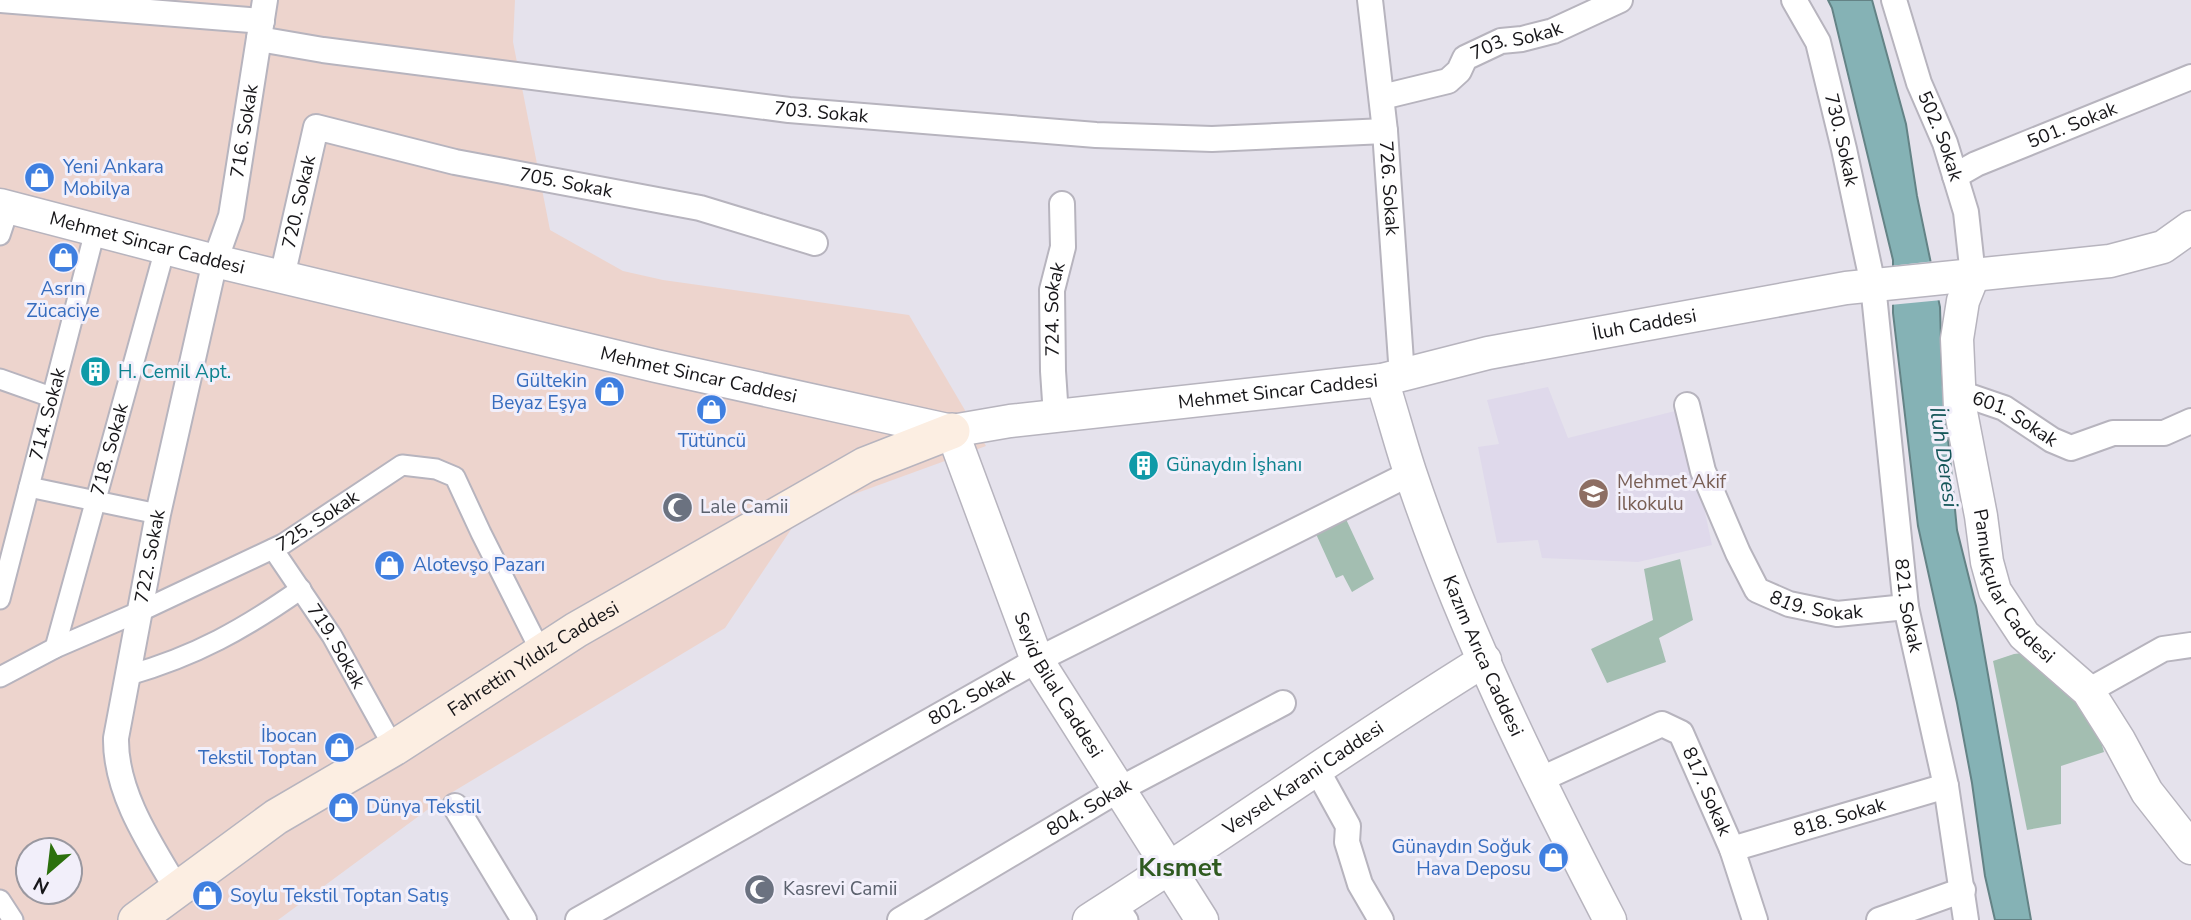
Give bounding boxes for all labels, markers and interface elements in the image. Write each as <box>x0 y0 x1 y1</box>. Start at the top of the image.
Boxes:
street label: 703. Sokak <box>1466 15 1567 67</box>
street label: 716. Sokak <box>224 82 265 180</box>
street label: 502. Sokak <box>1911 87 1969 185</box>
street label: 730. Sokak <box>1818 91 1865 189</box>
street label: 703. Sokak <box>772 95 870 129</box>
street label: 501. Sokak <box>2023 95 2121 155</box>
street label: 726. Sokak <box>1373 140 1405 237</box>
street label: 720. Sokak <box>276 152 322 251</box>
place label: Yeni Ankara Mobilya <box>62 154 164 202</box>
shop icon: Yeni Ankara Mobilya <box>23 161 57 195</box>
street label: 705. Sokak <box>517 161 615 204</box>
street label: Mehmet Sincar Caddesi <box>47 205 247 281</box>
shop icon: Asrın Zücaciye <box>46 241 80 275</box>
street label: 724. Sokak <box>1039 259 1072 357</box>
place label: Asrın Zücaciye <box>26 276 100 324</box>
street label: İluh Caddesi <box>1590 302 1698 347</box>
street label: Mehmet Sincar Caddesi <box>598 340 799 410</box>
building icon: H. Cemil Apt. <box>78 355 112 389</box>
place label: H. Cemil Apt. <box>118 359 231 385</box>
street label: 714. Sokak <box>23 364 72 463</box>
place label: Gültekin Beyaz Eşya <box>491 368 587 416</box>
street label: Mehmet Sincar Caddesi <box>1177 368 1379 415</box>
shop icon: Gültekin Beyaz Eşya <box>593 375 627 409</box>
street label: 601. Sokak <box>1969 385 2063 453</box>
shop icon: Tütüncü <box>695 393 729 427</box>
street label: 718. Sokak <box>85 400 135 499</box>
water label: İluh Deresi <box>1923 405 1965 510</box>
place label: Tütüncü <box>678 428 746 454</box>
building icon: Günaydın İşhanı <box>1126 448 1160 482</box>
place label: Günaydın İşhanı <box>1166 452 1302 478</box>
place label: Mehmet Akif İlkokulu <box>1617 469 1727 517</box>
school or university icon: Mehmet Akif İlkokulu <box>1577 476 1611 510</box>
street label: 725. Sokak <box>272 484 364 558</box>
mosque icon: Lale Camii <box>660 490 694 524</box>
place label: Lale Camii <box>700 494 789 520</box>
street label: 722. Sokak <box>129 507 172 605</box>
street label: Pamukçular Caddesi <box>1967 507 2060 669</box>
shop icon: Alotevşo Pazarı <box>373 548 407 582</box>
place label: Alotevşo Pazarı <box>413 552 545 578</box>
street label: 821. Sokak <box>1888 557 1929 655</box>
street label: Kazım Arıca Caddesi <box>1436 571 1529 741</box>
street label: 819. Sokak <box>1766 584 1864 627</box>
street label: Fahrettin Yıldız Caddesi <box>443 595 624 723</box>
street label: 719. Sokak <box>301 599 372 694</box>
street label: Seyid Bilal Caddesi <box>1007 608 1109 763</box>
street label: 802. Sokak <box>924 662 1019 732</box>
street label: Veysel Karani Caddesi <box>1217 715 1389 842</box>
place label: İbocan Tekstil Toptan <box>198 723 317 771</box>
shop icon: İbocan Tekstil Toptan <box>323 730 357 764</box>
street label: 817. Sokak <box>1676 743 1738 840</box>
street label: 804. Sokak <box>1042 772 1136 843</box>
shop icon: Dünya Tekstil <box>326 790 360 824</box>
street label: 818. Sokak <box>1790 791 1889 843</box>
place label: Dünya Tekstil <box>366 794 482 820</box>
place label: Günaydın Soğuk Hava Deposu <box>1391 834 1531 882</box>
north arrow <box>14 836 84 906</box>
shop icon: Günaydın Soğuk Hava Deposu <box>1537 841 1571 875</box>
district label: Kısmet <box>1138 850 1223 885</box>
text: N <box>29 870 54 900</box>
mosque icon: Kasrevi Camii <box>743 872 777 906</box>
place label: Kasrevi Camii <box>783 876 897 902</box>
shop icon: Soylu Tekstil Toptan Satış <box>190 879 224 913</box>
place label: Soylu Tekstil Toptan Satış <box>230 883 449 909</box>

